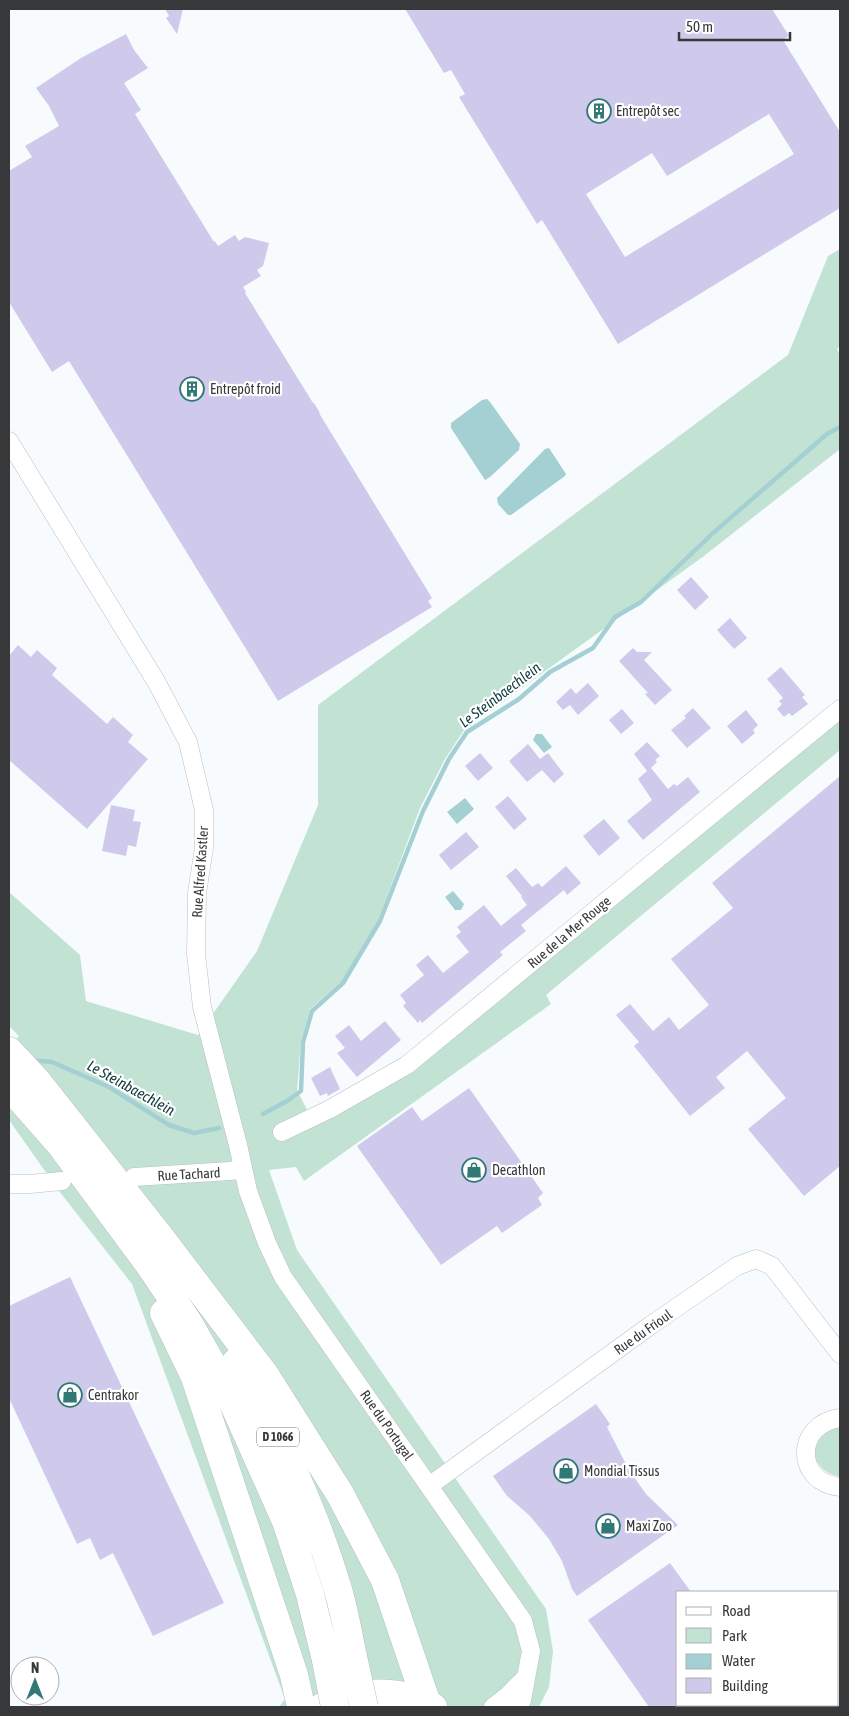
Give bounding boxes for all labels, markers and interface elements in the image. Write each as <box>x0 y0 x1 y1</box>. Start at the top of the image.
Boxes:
scale bar <box>679 10 790 42</box>
text: 50 m <box>686 18 713 35</box>
building icon: Entrepôt sec <box>586 98 612 124</box>
place label: Entrepôt sec <box>616 103 680 119</box>
building icon: Entrepôt froid <box>179 376 205 402</box>
place label: Entrepôt froid <box>210 381 281 397</box>
water label: Le Steinbaechlein <box>456 659 544 731</box>
street label: Rue Alfred Kastler <box>189 825 211 918</box>
street label: Rue de la Mer Rouge <box>524 893 614 971</box>
water label: Le Steinbaechlein <box>85 1057 178 1119</box>
shop icon: Decathlon <box>461 1157 487 1183</box>
place label: Decathlon <box>492 1162 546 1178</box>
street label: Rue Tachard <box>157 1164 221 1184</box>
street label: Rue du Frioul <box>611 1306 675 1358</box>
shop icon: Centrakor <box>57 1382 83 1408</box>
place label: Centrakor <box>88 1387 139 1403</box>
street label: Rue du Portugal <box>357 1387 417 1463</box>
road number: D 1066 <box>257 1428 299 1446</box>
shop icon: Mondial Tissus <box>553 1458 579 1484</box>
place label: Mondial Tissus <box>584 1463 659 1479</box>
shop icon: Maxi Zoo <box>595 1513 621 1539</box>
place label: Maxi Zoo <box>626 1518 672 1534</box>
legend <box>676 1591 839 1706</box>
text: Road <box>722 1602 751 1619</box>
text: Park <box>722 1627 747 1644</box>
text: Water <box>722 1652 755 1669</box>
north arrow <box>10 1656 60 1706</box>
text: N <box>31 1660 39 1676</box>
text: Building <box>722 1677 768 1694</box>

